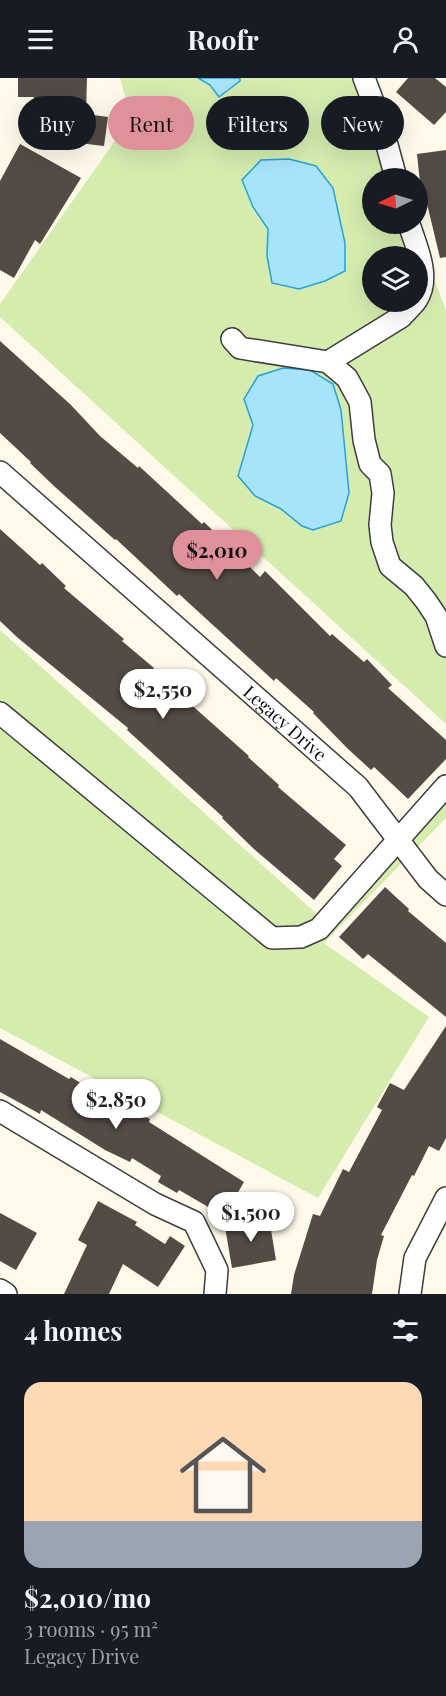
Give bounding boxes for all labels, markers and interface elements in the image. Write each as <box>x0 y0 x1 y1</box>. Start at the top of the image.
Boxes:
text: Roofr <box>187 21 259 57</box>
icon: menu <box>24 23 57 56</box>
icon: person <box>389 23 422 56</box>
chip: Buy <box>18 96 96 150</box>
chip: Rent <box>108 96 194 150</box>
chip: Filters <box>206 96 309 150</box>
chip: New <box>321 96 404 150</box>
north arrow <box>362 168 428 234</box>
map controls <box>362 168 428 312</box>
button: layers <box>362 246 428 312</box>
pin: $2,010 <box>168 530 266 581</box>
text: $2,010 <box>187 536 247 563</box>
pin: $2,550 <box>114 669 212 720</box>
text: $2,550 <box>134 675 192 702</box>
street label: Legacy Drive <box>238 680 332 766</box>
pin: $2,850 <box>67 1079 165 1130</box>
text: $2,850 <box>86 1085 146 1112</box>
pin: $1,500 <box>202 1192 300 1243</box>
text: $1,500 <box>221 1198 281 1225</box>
text: 4 homes <box>24 1313 122 1348</box>
icon: filters <box>389 1314 422 1347</box>
icon: home <box>169 1421 277 1529</box>
text: $2,010/mo <box>24 1580 151 1615</box>
text: 3 rooms · 95 m² <box>24 1615 158 1642</box>
text: Legacy Drive <box>24 1642 139 1669</box>

